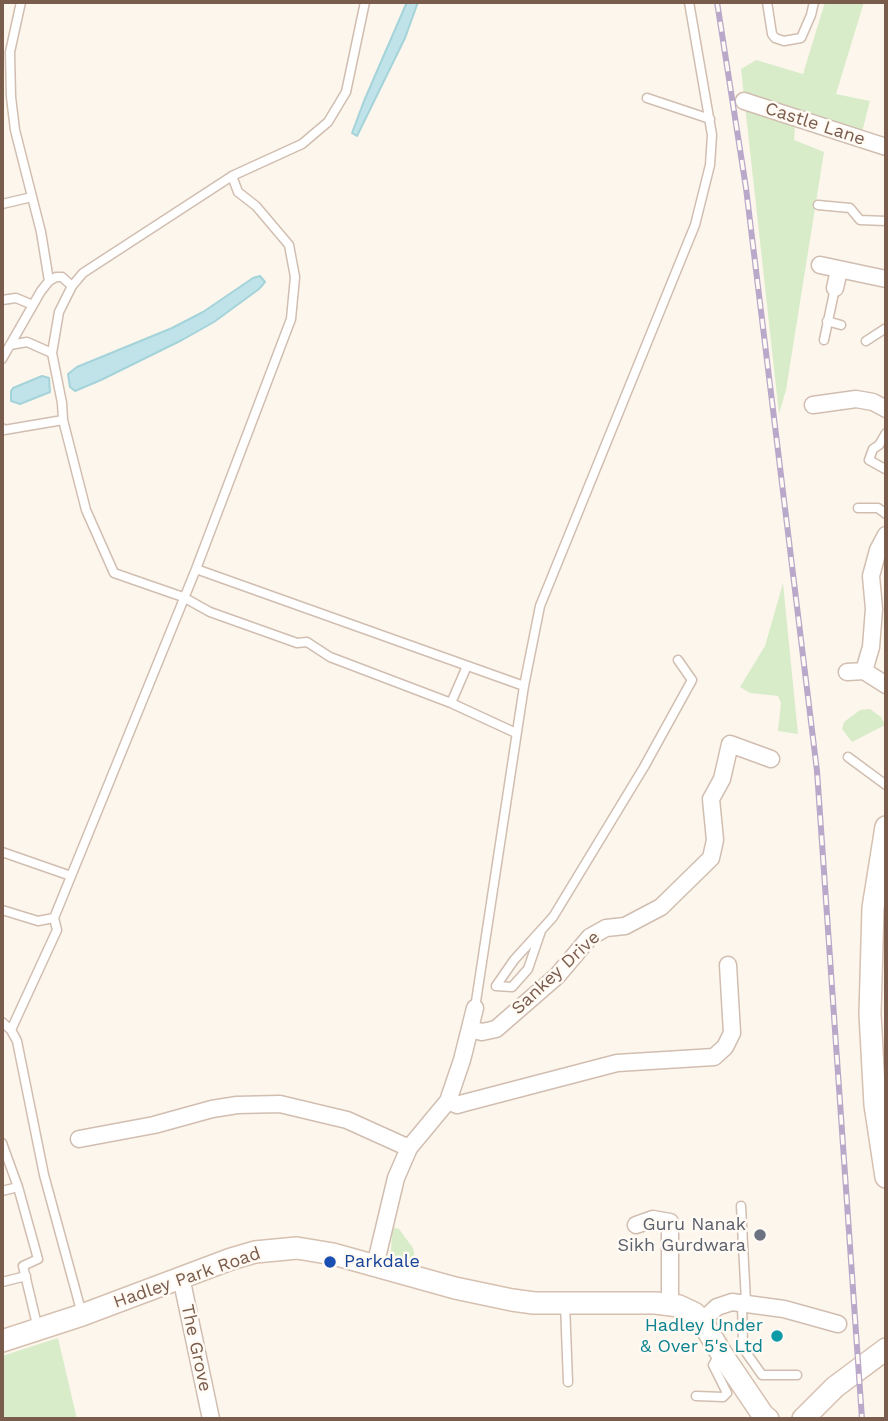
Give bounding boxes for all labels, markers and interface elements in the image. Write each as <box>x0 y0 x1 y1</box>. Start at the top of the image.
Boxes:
street label: Castle Lane <box>762 98 868 150</box>
street label: Sankey Drive <box>507 927 605 1019</box>
place label: Guru Nanak Sikh Gurdwara <box>617 1214 746 1256</box>
marker: Guru Nanak Sikh Gurdwara <box>752 1227 768 1243</box>
street label: Hadley Park Road <box>111 1243 263 1313</box>
place label: Parkdale <box>344 1251 420 1273</box>
marker: Parkdale <box>322 1254 338 1270</box>
street label: The Grove <box>176 1302 216 1394</box>
place label: Hadley Under & Over 5's Ltd <box>640 1315 763 1358</box>
marker: Hadley Under & Over 5's Ltd <box>769 1328 785 1344</box>

